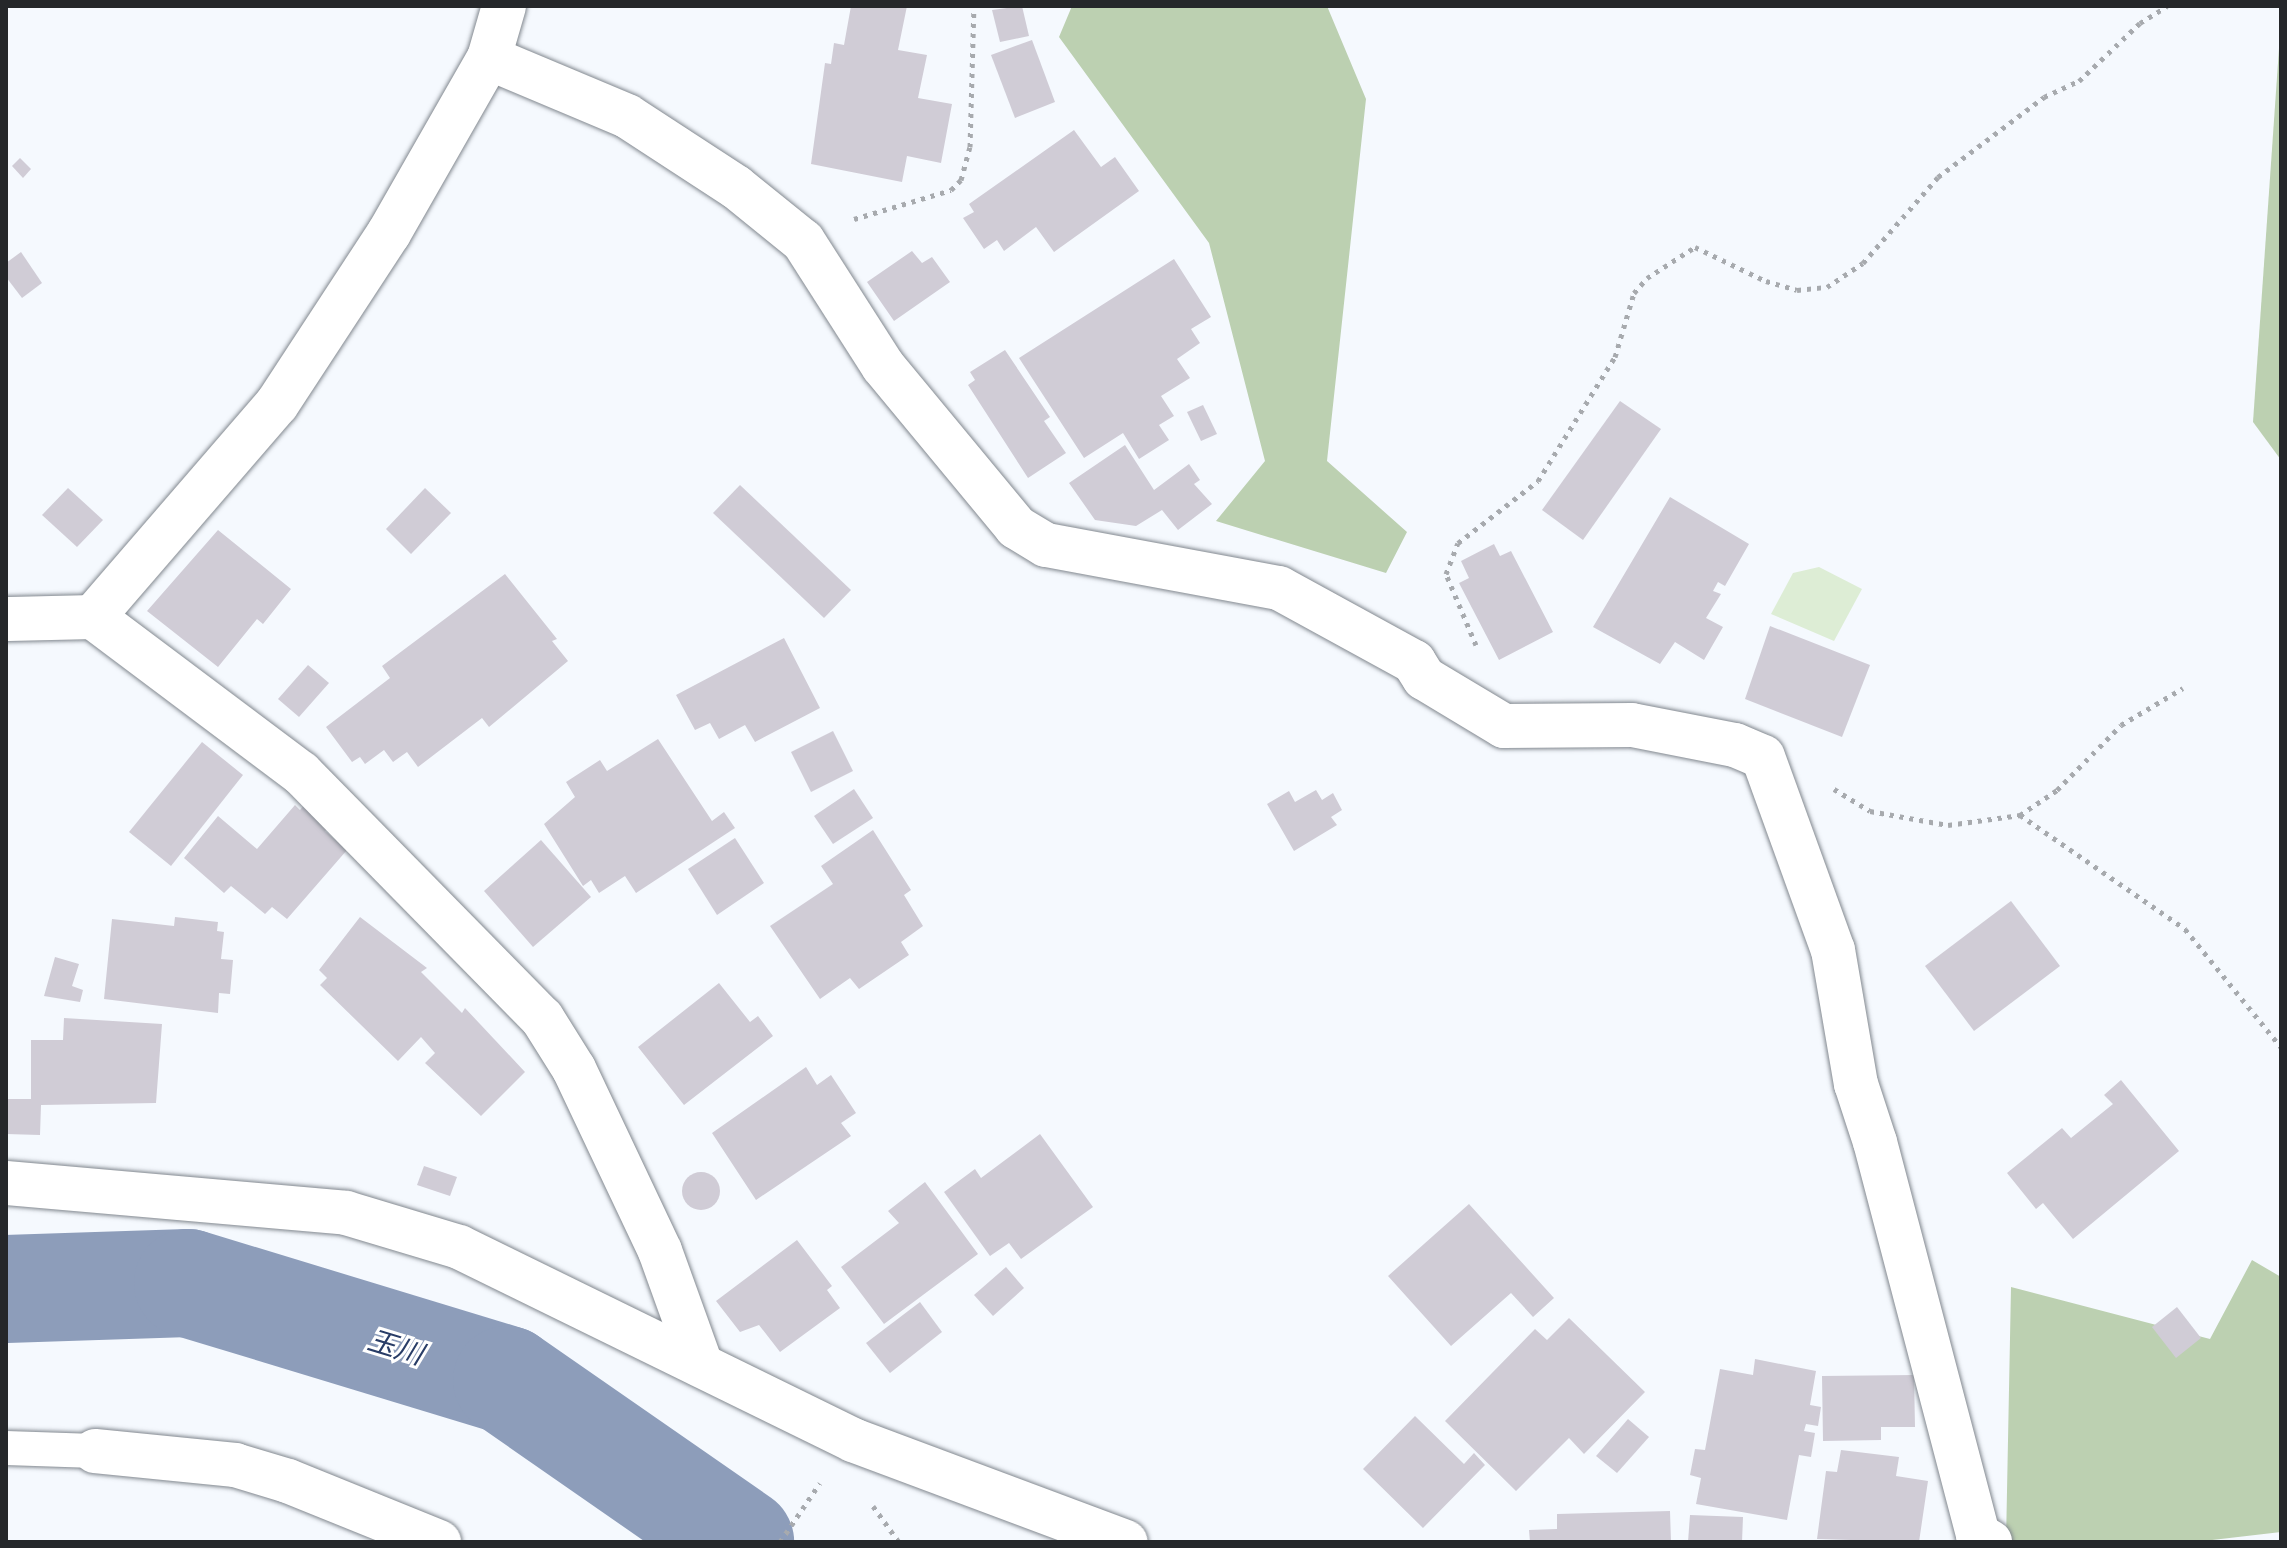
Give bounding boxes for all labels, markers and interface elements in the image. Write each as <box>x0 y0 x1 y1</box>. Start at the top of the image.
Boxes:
water label: 玉川 <box>364 1322 428 1370</box>

